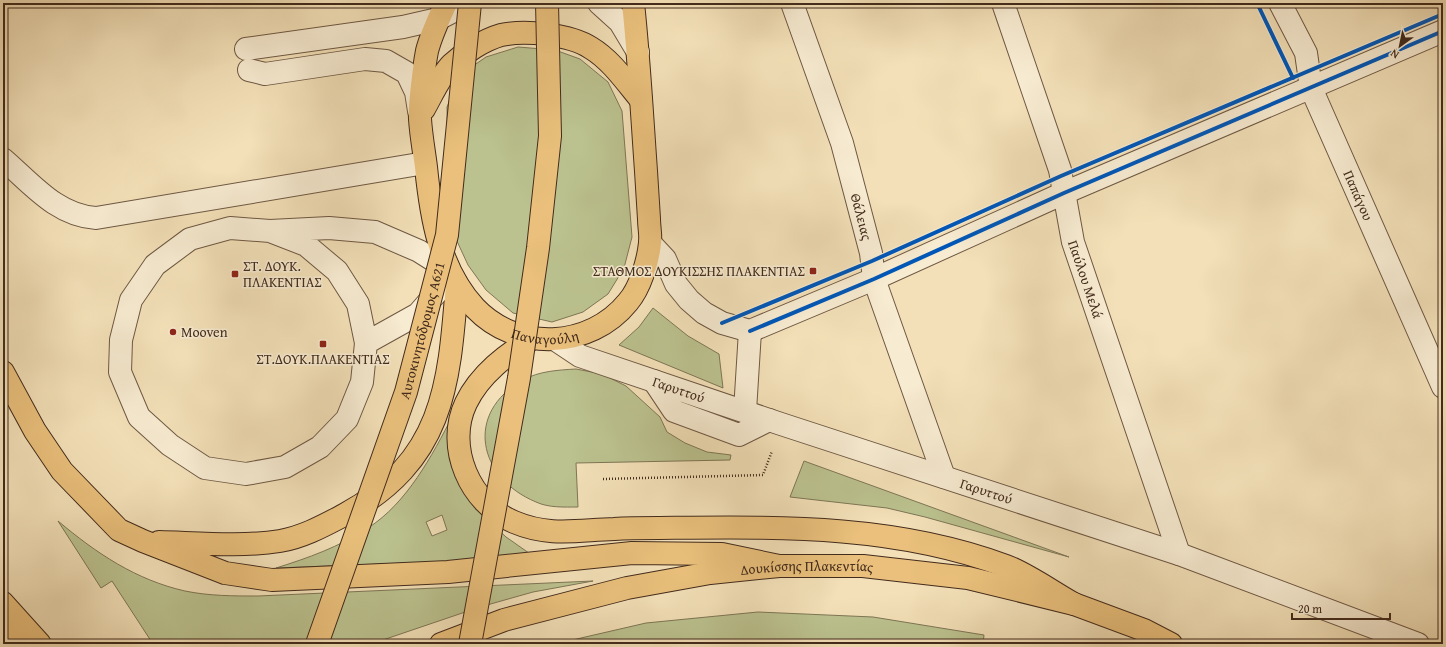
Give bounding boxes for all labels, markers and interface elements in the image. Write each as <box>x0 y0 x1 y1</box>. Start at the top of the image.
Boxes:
north arrow <box>1380 26 1420 66</box>
text: N <box>1387 45 1402 63</box>
street label: Παπάγου <box>1339 167 1378 224</box>
street label: Θάλειας <box>846 191 877 242</box>
street label: Παύλου Μελά <box>1063 237 1108 322</box>
place label: ΣΤ. ΔΟΥΚ. ΠΛΑΚΕΝΤΙΑΣ <box>243 256 322 292</box>
street label: Αυτοκινητόδρομος Α621 <box>394 260 450 402</box>
place label: ΣΤΑΘΜΟΣ ΔΟΥΚΙΣΣΗΣ ΠΛΑΚΕΝΤΙΑΣ <box>593 261 805 281</box>
marker: ΣΤΑΘΜΟΣ ΔΟΥΚΙΣΣΗΣ ΠΛΑΚΕΝΤΙΑΣ <box>808 266 818 276</box>
marker: ΣΤ. ΔΟΥΚ. ΠΛΑΚΕΝΤΙΑΣ <box>230 269 240 279</box>
place label: Mooven <box>181 322 228 342</box>
street label: Παναγούλη <box>509 323 581 349</box>
marker: Mooven <box>168 327 178 337</box>
marker: ΣΤ.ΔΟΥΚ.ΠΛΑΚΕΝΤΙΑΣ <box>318 339 328 349</box>
place label: ΣΤ.ΔΟΥΚ.ΠΛΑΚΕΝΤΙΑΣ <box>256 349 390 369</box>
street label: Γαρυττού <box>650 371 708 408</box>
street label: Γαρυττού <box>957 473 1015 509</box>
street label: Δουκίσσης Πλακεντίας <box>739 556 875 580</box>
scale bar <box>1292 595 1390 621</box>
text: 20 m <box>1298 600 1322 617</box>

